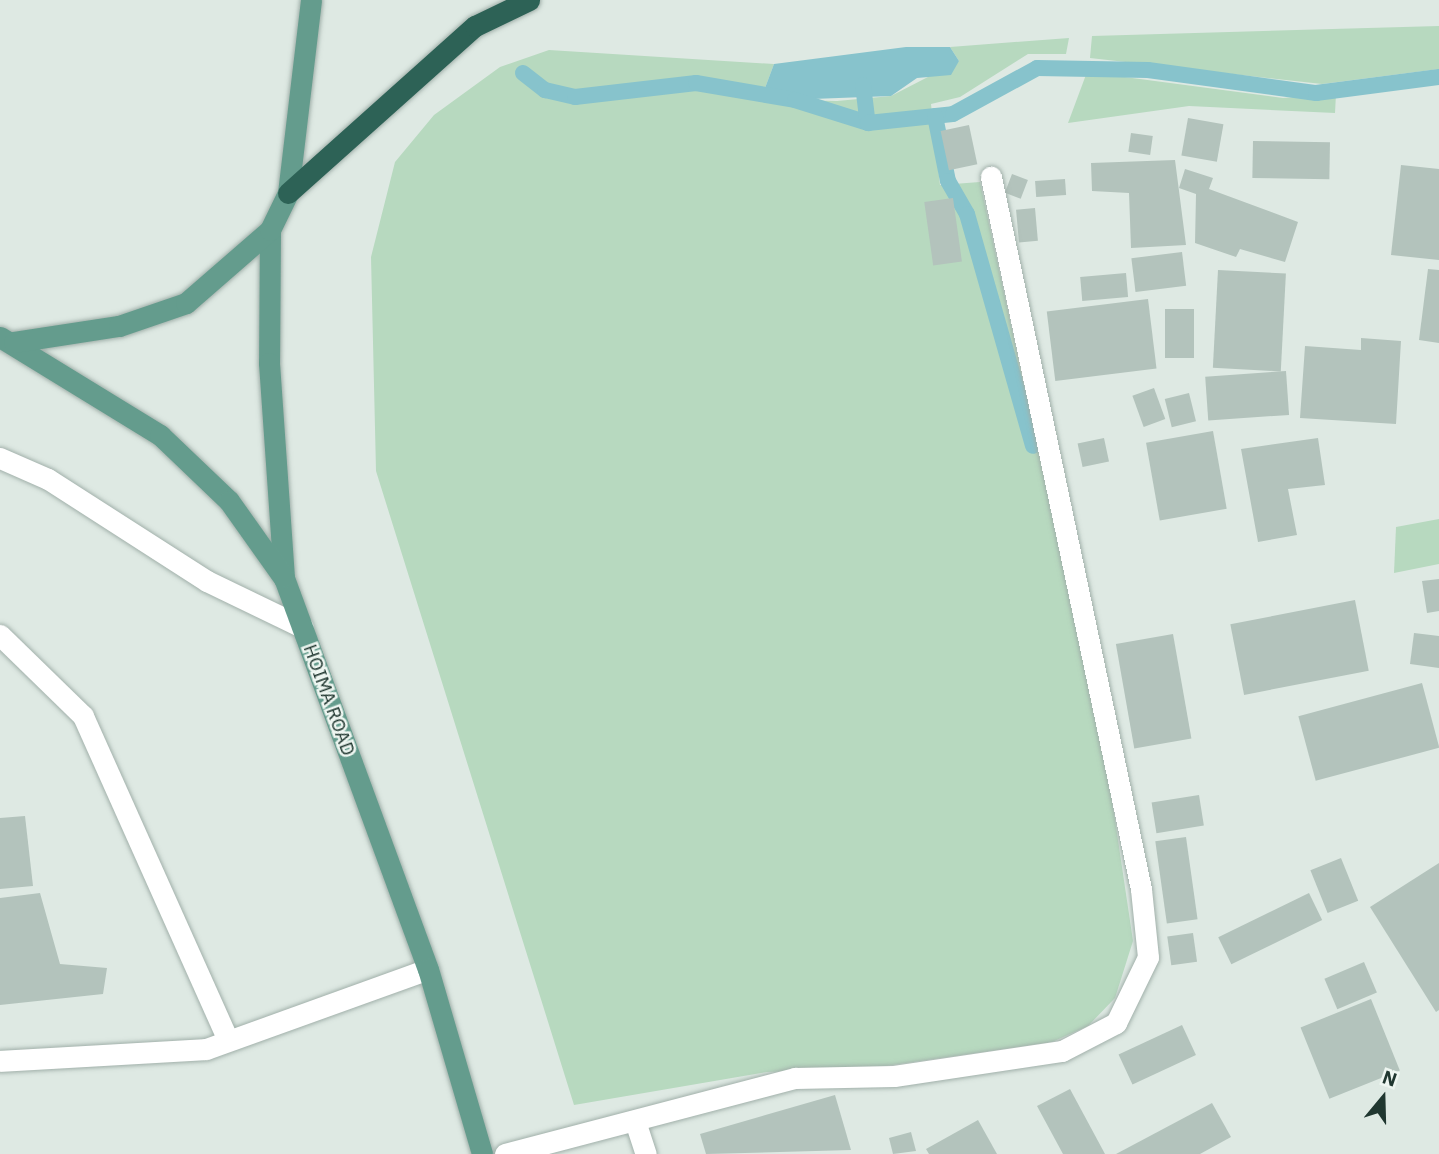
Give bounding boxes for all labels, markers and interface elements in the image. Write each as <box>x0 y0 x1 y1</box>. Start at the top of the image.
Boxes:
street label: HOIMA ROAD <box>298 641 360 759</box>
north arrow <box>1348 1063 1418 1133</box>
text: N <box>1379 1065 1400 1092</box>

